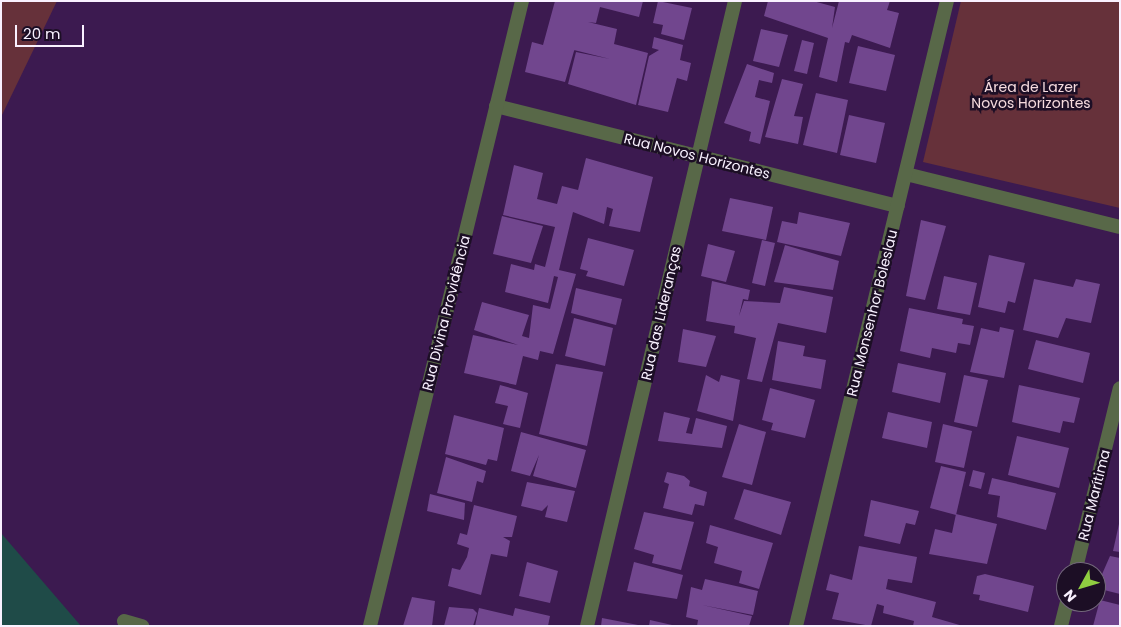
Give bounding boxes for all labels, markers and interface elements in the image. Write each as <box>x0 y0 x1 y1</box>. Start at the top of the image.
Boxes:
scale bar <box>18 15 86 47</box>
text: 20 m <box>23 23 61 44</box>
park label: Área de Lazer Novos Horizontes <box>971 79 1091 111</box>
street label: Rua Novos Horizontes <box>622 130 772 182</box>
street label: Rua Monsenhor Boleslau <box>843 228 901 398</box>
street label: Rua Divina Providência <box>419 234 473 392</box>
street label: Rua das Lideranças <box>637 244 685 382</box>
street label: Rua Marítima <box>1075 448 1113 542</box>
north arrow <box>1056 562 1106 612</box>
text: N <box>1059 585 1081 606</box>

